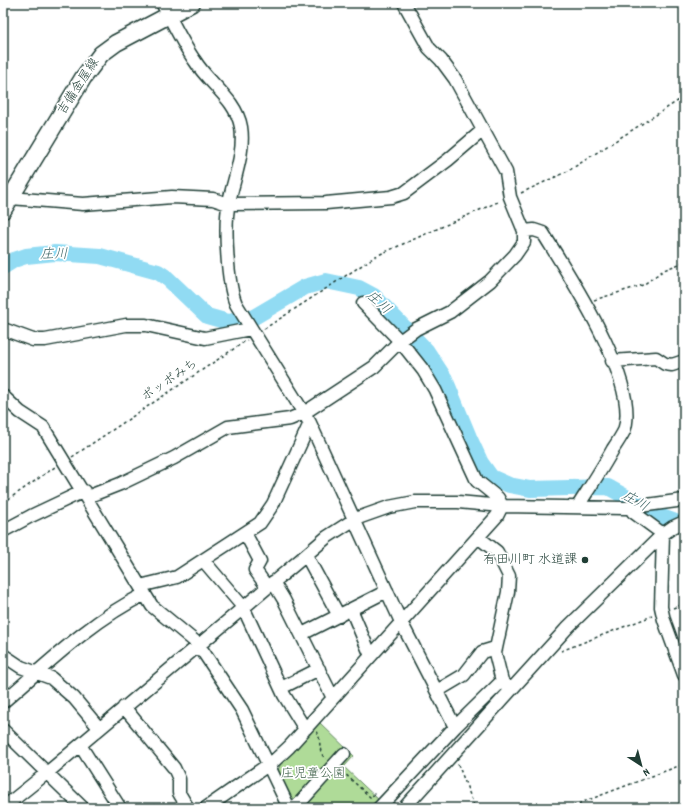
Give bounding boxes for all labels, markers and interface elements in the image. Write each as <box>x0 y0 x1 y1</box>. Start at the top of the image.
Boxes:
street label: 吉備金屋線 <box>53 54 105 119</box>
water label: 庄川 <box>40 245 68 265</box>
water label: 庄川 <box>361 286 395 320</box>
street label: ポッポみち <box>138 355 202 407</box>
water label: 庄川 <box>618 486 652 518</box>
place label: 有田川町 水道課 <box>483 551 577 570</box>
marker: 有田川町 水道課 <box>580 555 590 565</box>
north arrow <box>621 745 661 785</box>
text: N <box>638 763 653 780</box>
park label: 庄児童公園 <box>280 765 346 784</box>

